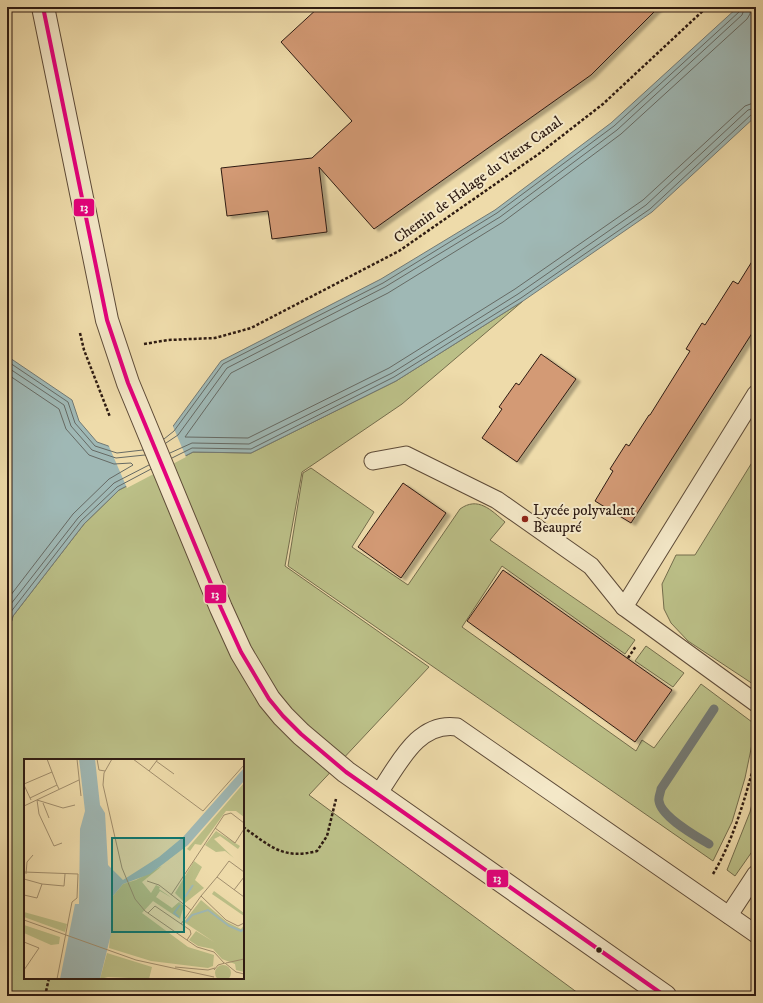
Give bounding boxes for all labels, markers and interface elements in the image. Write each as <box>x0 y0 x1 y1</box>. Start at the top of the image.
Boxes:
street label: Chemin de Halage du Vieux Canal <box>390 112 566 248</box>
line badge: 13 <box>73 198 95 217</box>
text: 13 <box>80 201 88 215</box>
place label: Lycée polyvalent Beaupré <box>533 501 635 537</box>
marker: Lycée polyvalent Beaupré <box>520 514 530 524</box>
line badge: 13 <box>204 584 227 604</box>
text: 13 <box>211 588 219 602</box>
inset map <box>24 759 244 979</box>
line badge: 13 <box>486 869 509 888</box>
text: 13 <box>493 872 501 886</box>
unlabelled marker <box>594 945 604 955</box>

